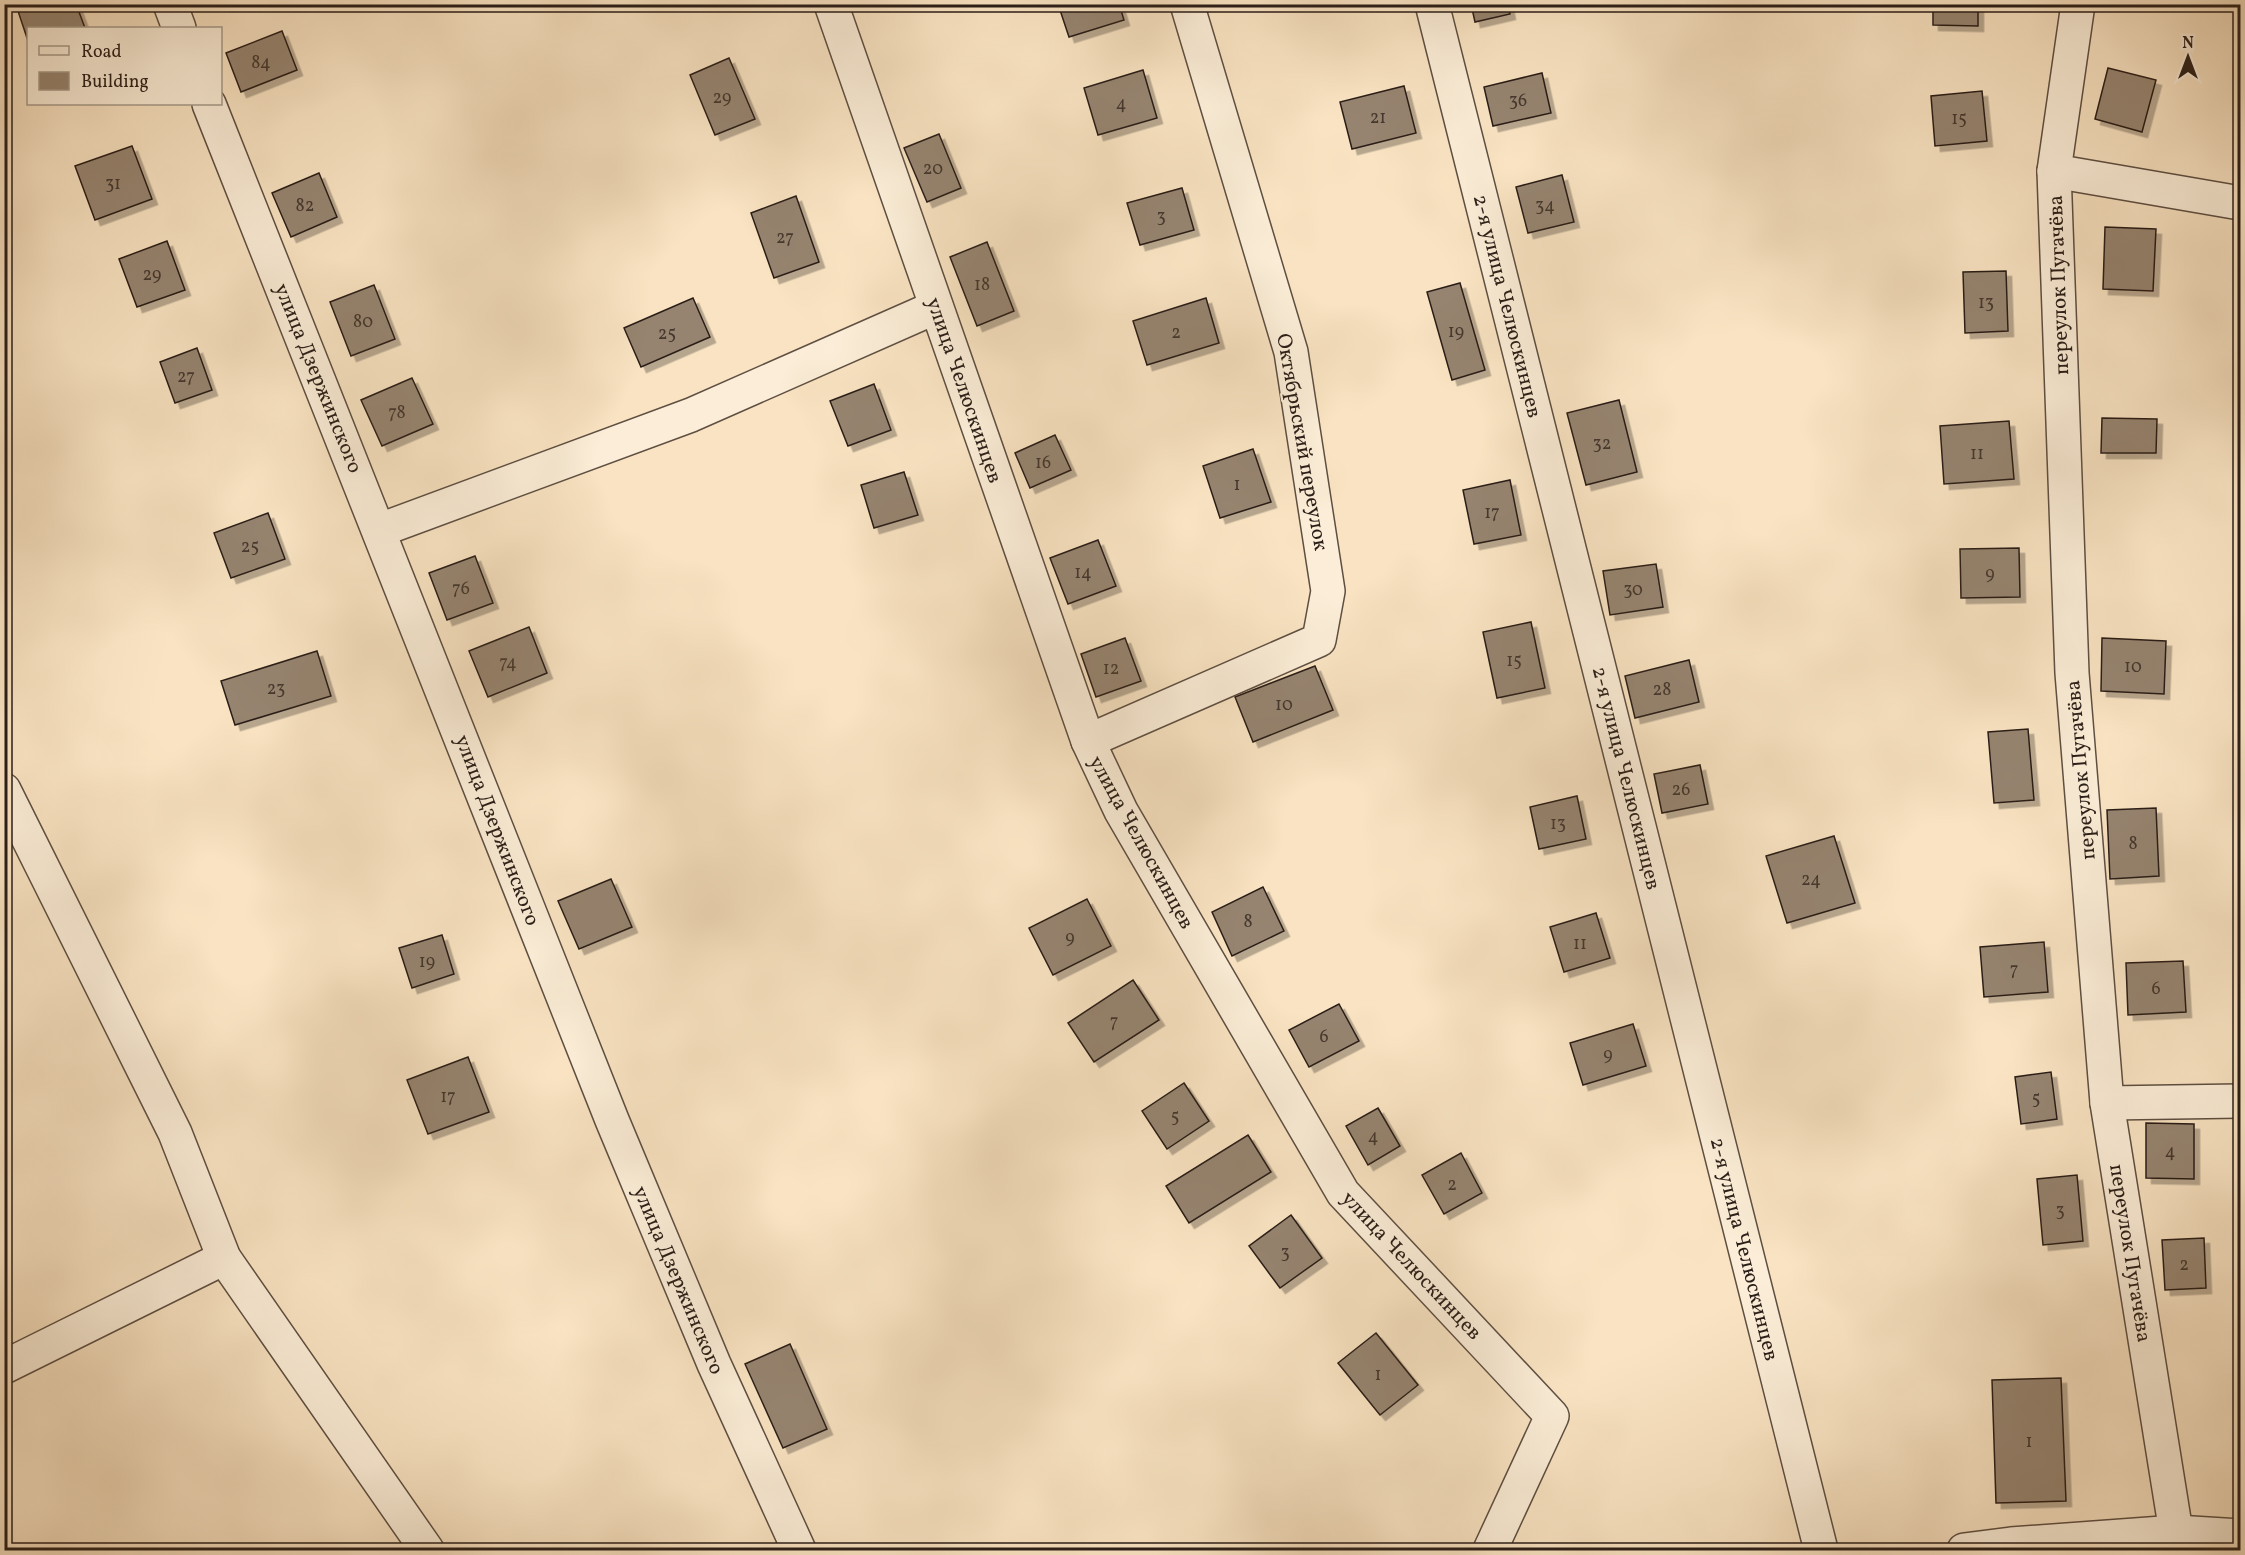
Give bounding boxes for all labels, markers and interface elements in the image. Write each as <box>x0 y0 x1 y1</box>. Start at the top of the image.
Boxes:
legend <box>27 27 222 105</box>
north arrow <box>2158 27 2218 87</box>
text: N <box>2182 33 2194 55</box>
text: Road <box>81 40 122 65</box>
house number: 84 <box>251 51 271 76</box>
text: Building <box>81 70 149 95</box>
house number: 29 <box>713 86 731 111</box>
house number: 36 <box>1509 89 1527 114</box>
house number: 4 <box>1116 92 1126 117</box>
house number: 21 <box>1370 106 1386 131</box>
house number: 15 <box>1951 107 1967 132</box>
house number: 20 <box>923 157 943 182</box>
house number: 31 <box>105 172 121 197</box>
street label: 2-я улица Челюскинцев <box>1465 192 1548 421</box>
house number: 82 <box>296 194 314 219</box>
house number: 34 <box>1535 194 1555 219</box>
street label: переулок Пугачёва <box>2042 194 2077 375</box>
house number: 3 <box>1156 205 1166 230</box>
house number: 27 <box>776 226 794 251</box>
house number: 29 <box>143 263 161 288</box>
house number: 18 <box>974 273 990 298</box>
street label: улица Дзержинского <box>266 279 369 478</box>
house number: 13 <box>1978 291 1994 316</box>
street label: улица Челюскинцев <box>918 294 1009 487</box>
house number: 80 <box>353 310 373 335</box>
house number: 19 <box>1448 320 1464 345</box>
house number: 2 <box>1171 321 1181 346</box>
house number: 25 <box>658 322 676 347</box>
street label: Октябрьский переулок <box>1268 331 1335 553</box>
house number: 27 <box>177 365 195 390</box>
house number: 78 <box>388 401 406 426</box>
house number: 32 <box>1593 432 1611 457</box>
house number: 11 <box>1970 442 1984 467</box>
house number: 16 <box>1035 451 1051 476</box>
house number: 1 <box>1234 473 1240 498</box>
house number: 17 <box>1484 501 1500 526</box>
house number: 25 <box>241 535 259 560</box>
house number: 14 <box>1074 561 1092 586</box>
house number: 9 <box>1985 562 1995 587</box>
house number: 76 <box>452 577 470 602</box>
house number: 30 <box>1623 578 1643 603</box>
house number: 15 <box>1506 649 1522 674</box>
house number: 74 <box>499 651 517 676</box>
house number: 10 <box>2124 655 2142 680</box>
house number: 12 <box>1103 657 1119 682</box>
street label: 2-я улица Челюскинцев <box>1584 664 1667 893</box>
house number: 23 <box>267 677 285 702</box>
house number: 28 <box>1653 678 1671 703</box>
street label: переулок Пугачёва <box>2059 679 2104 861</box>
house number: 10 <box>1275 693 1293 718</box>
street label: улица Дзержинского <box>447 731 546 930</box>
street label: улица Челюскинцев <box>1081 751 1200 935</box>
house number: 26 <box>1672 778 1690 803</box>
house number: 13 <box>1550 812 1566 837</box>
house number: 8 <box>2128 832 2138 857</box>
house number: 24 <box>1801 868 1821 893</box>
house number: 8 <box>1243 910 1253 935</box>
house number: 9 <box>1065 926 1075 951</box>
house number: 11 <box>1573 932 1587 957</box>
house number: 19 <box>419 950 435 975</box>
house number: 7 <box>2010 958 2018 983</box>
house number: 6 <box>2151 977 2161 1002</box>
house number: 7 <box>1110 1010 1118 1035</box>
house number: 6 <box>1319 1025 1329 1050</box>
house number: 9 <box>1603 1043 1613 1068</box>
house number: 17 <box>440 1085 456 1110</box>
house number: 5 <box>2032 1087 2040 1112</box>
house number: 5 <box>1171 1105 1179 1130</box>
house number: 4 <box>1368 1125 1378 1150</box>
street label: 2-я улица Челюскинцев <box>1702 1135 1785 1364</box>
house number: 4 <box>2165 1140 2175 1165</box>
street label: переулок Пугачёва <box>2101 1162 2158 1344</box>
house number: 2 <box>1447 1173 1457 1198</box>
street label: улица Дзержинского <box>625 1182 731 1379</box>
street label: улица Челюскинцев <box>1334 1185 1488 1347</box>
house number: 3 <box>2055 1199 2065 1224</box>
house number: 3 <box>1280 1241 1290 1266</box>
house number: 2 <box>2179 1253 2189 1278</box>
house number: 1 <box>1375 1363 1381 1388</box>
house number: 1 <box>2026 1430 2032 1455</box>

